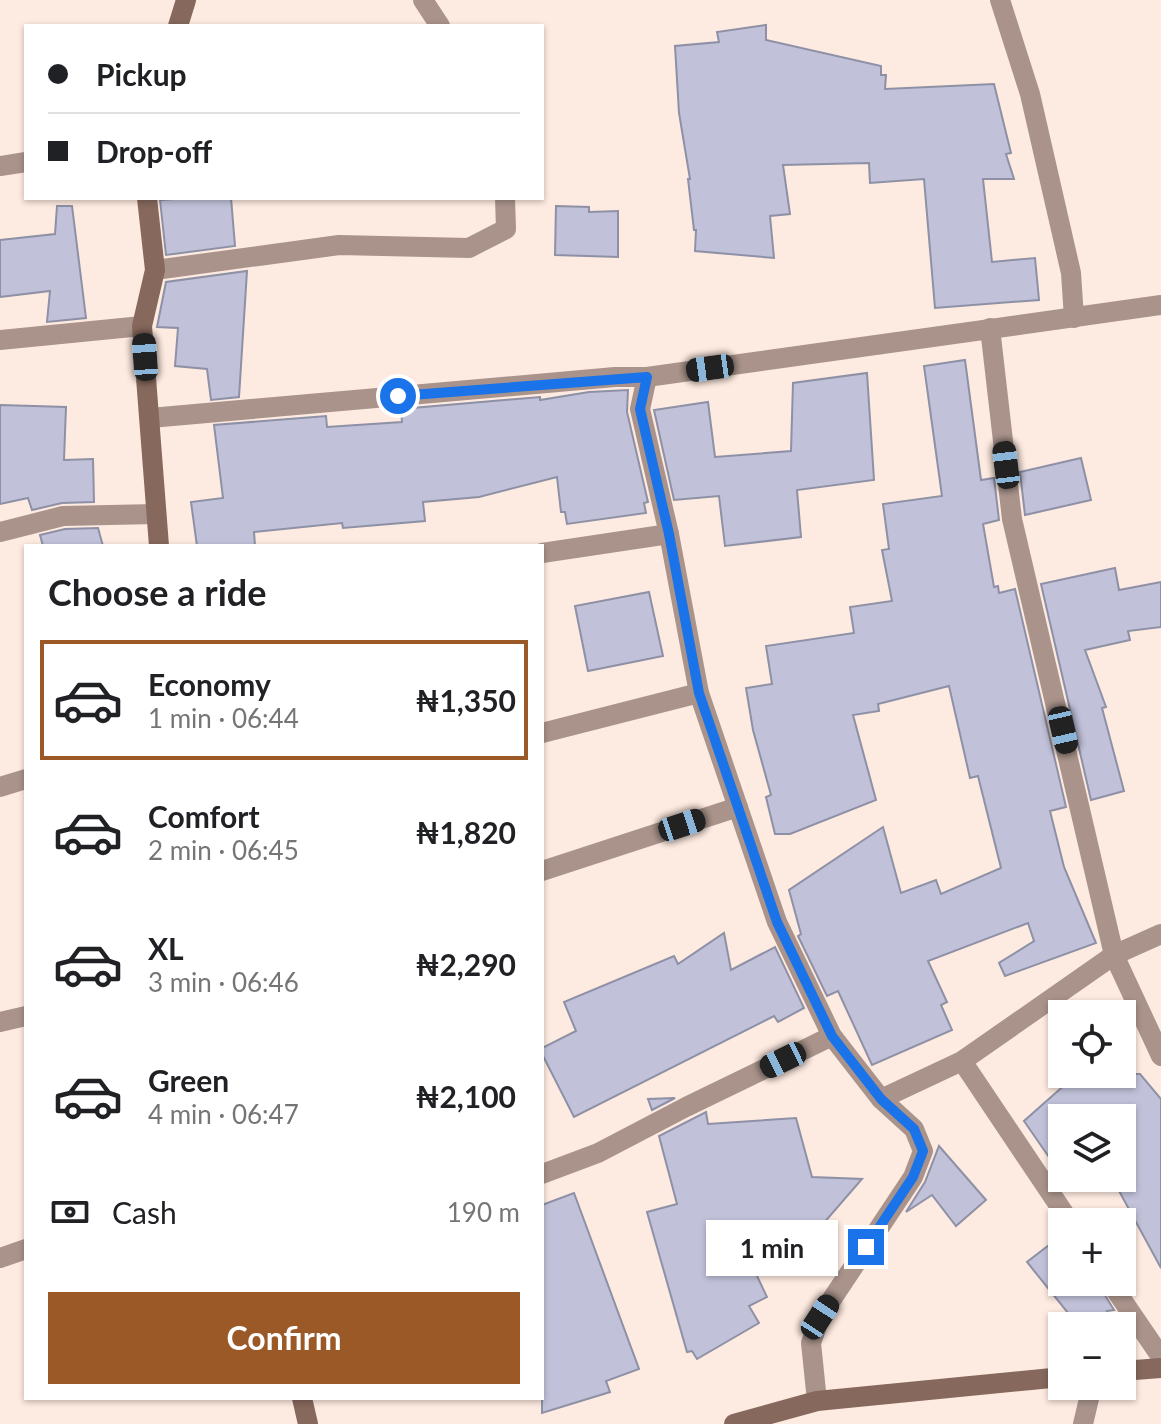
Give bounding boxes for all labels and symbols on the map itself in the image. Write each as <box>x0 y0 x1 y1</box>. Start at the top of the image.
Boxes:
car <box>131 332 159 382</box>
car <box>685 353 735 383</box>
route start <box>380 378 416 414</box>
car <box>991 440 1021 490</box>
car <box>1046 704 1080 756</box>
car <box>655 806 709 844</box>
car <box>756 1039 810 1081</box>
callout: 1 min <box>706 1219 838 1275</box>
route end <box>848 1229 884 1265</box>
car <box>797 1290 843 1344</box>

